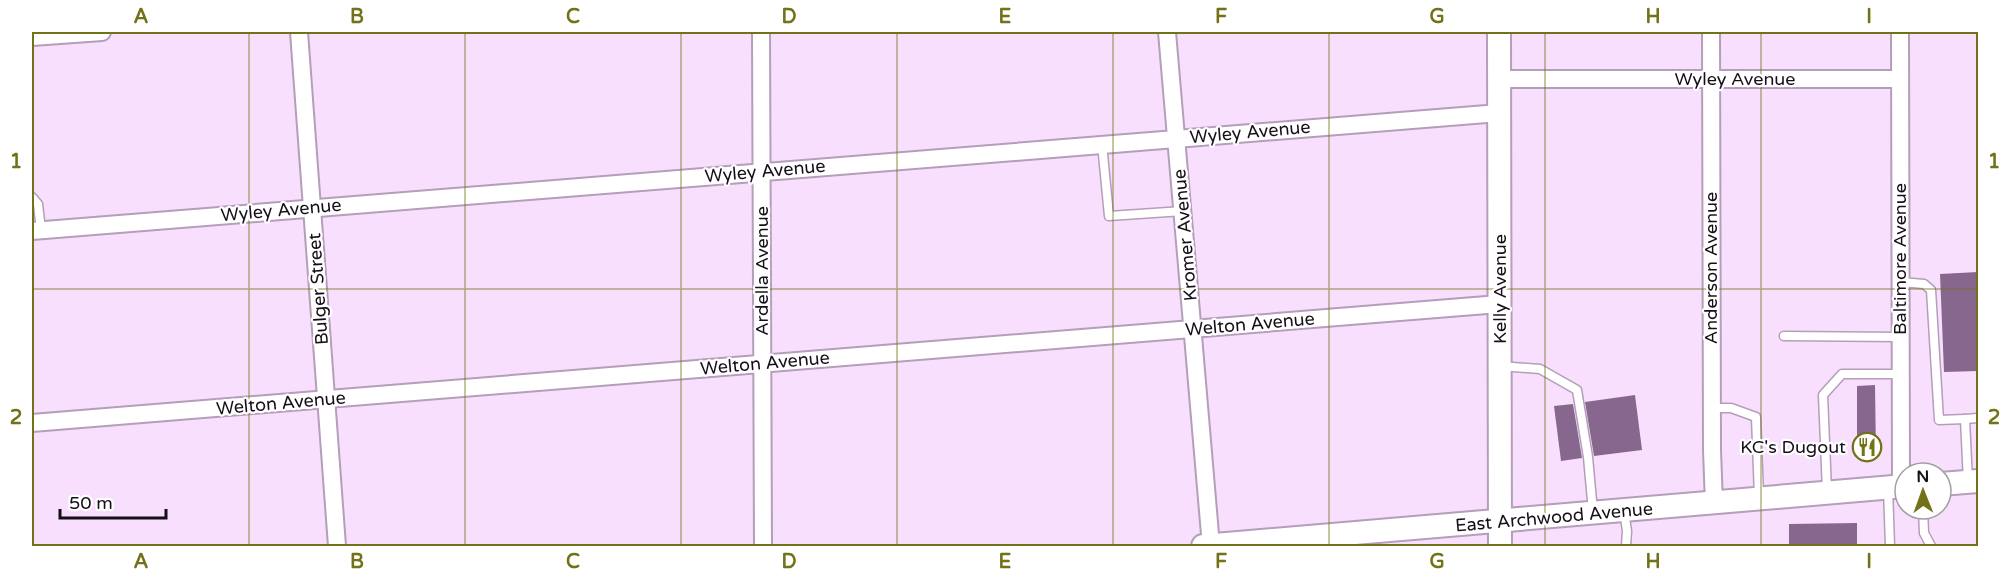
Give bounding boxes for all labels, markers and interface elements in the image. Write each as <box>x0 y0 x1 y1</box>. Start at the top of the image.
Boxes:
text: A <box>134 5 149 29</box>
text: B <box>350 5 364 29</box>
text: C <box>566 5 580 29</box>
text: D <box>781 5 797 29</box>
text: E <box>999 5 1012 29</box>
text: F <box>1215 5 1227 29</box>
text: G <box>1429 5 1445 29</box>
text: H <box>1645 5 1661 29</box>
text: I <box>1866 5 1872 29</box>
street label: Wyley Avenue <box>1674 68 1796 90</box>
street label: Wyley Avenue <box>1189 116 1311 148</box>
text: 1 <box>10 150 22 174</box>
text: 1 <box>1988 150 2000 174</box>
street label: Wyley Avenue <box>704 155 826 187</box>
street label: Kromer Avenue <box>1168 168 1202 302</box>
street label: Baltimore Avenue <box>1889 183 1911 335</box>
street label: Anderson Avenue <box>1700 192 1722 344</box>
street label: Wyley Avenue <box>220 194 342 226</box>
street label: Ardella Avenue <box>751 206 773 336</box>
street label: Bulger Street <box>303 232 333 346</box>
street label: Kelly Avenue <box>1489 234 1511 344</box>
street label: Welton Avenue <box>1184 307 1316 341</box>
street label: Welton Avenue <box>699 346 831 380</box>
street label: Welton Avenue <box>215 386 347 420</box>
text: 2 <box>10 406 22 430</box>
text: 2 <box>1988 406 2000 430</box>
restaurant icon: KC's Dugout <box>1851 431 1883 463</box>
place label: KC's Dugout <box>1740 436 1846 458</box>
north arrow <box>1893 461 1953 521</box>
text: N <box>1916 467 1929 487</box>
scale bar <box>60 482 166 520</box>
text: 50 m <box>69 492 113 514</box>
street label: East Archwood Avenue <box>1454 497 1654 537</box>
text: A <box>134 550 149 574</box>
text: B <box>350 550 364 574</box>
text: C <box>566 550 580 574</box>
text: D <box>781 550 797 574</box>
text: E <box>999 550 1012 574</box>
text: F <box>1215 550 1227 574</box>
text: G <box>1429 550 1445 574</box>
text: H <box>1645 550 1661 574</box>
text: I <box>1866 550 1872 574</box>

